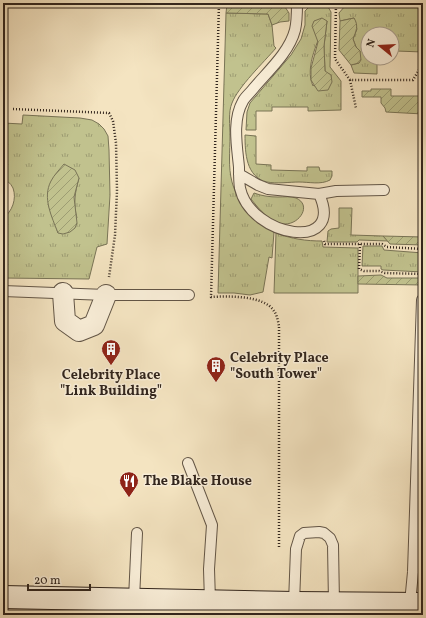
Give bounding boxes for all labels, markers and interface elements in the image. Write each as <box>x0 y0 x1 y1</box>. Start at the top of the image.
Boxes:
north arrow <box>360 26 400 66</box>
text: N <box>364 37 380 49</box>
building icon: Celebrity Place "Link Building" <box>100 338 122 366</box>
place label: Celebrity Place "South Tower" <box>230 349 329 384</box>
building icon: Celebrity Place "South Tower" <box>205 355 227 383</box>
place label: Celebrity Place "Link Building" <box>60 366 162 401</box>
restaurant icon: The Blake House <box>118 470 140 498</box>
place label: The Blake House <box>143 472 252 491</box>
scale bar <box>28 566 90 592</box>
text: 20 m <box>34 573 61 589</box>

